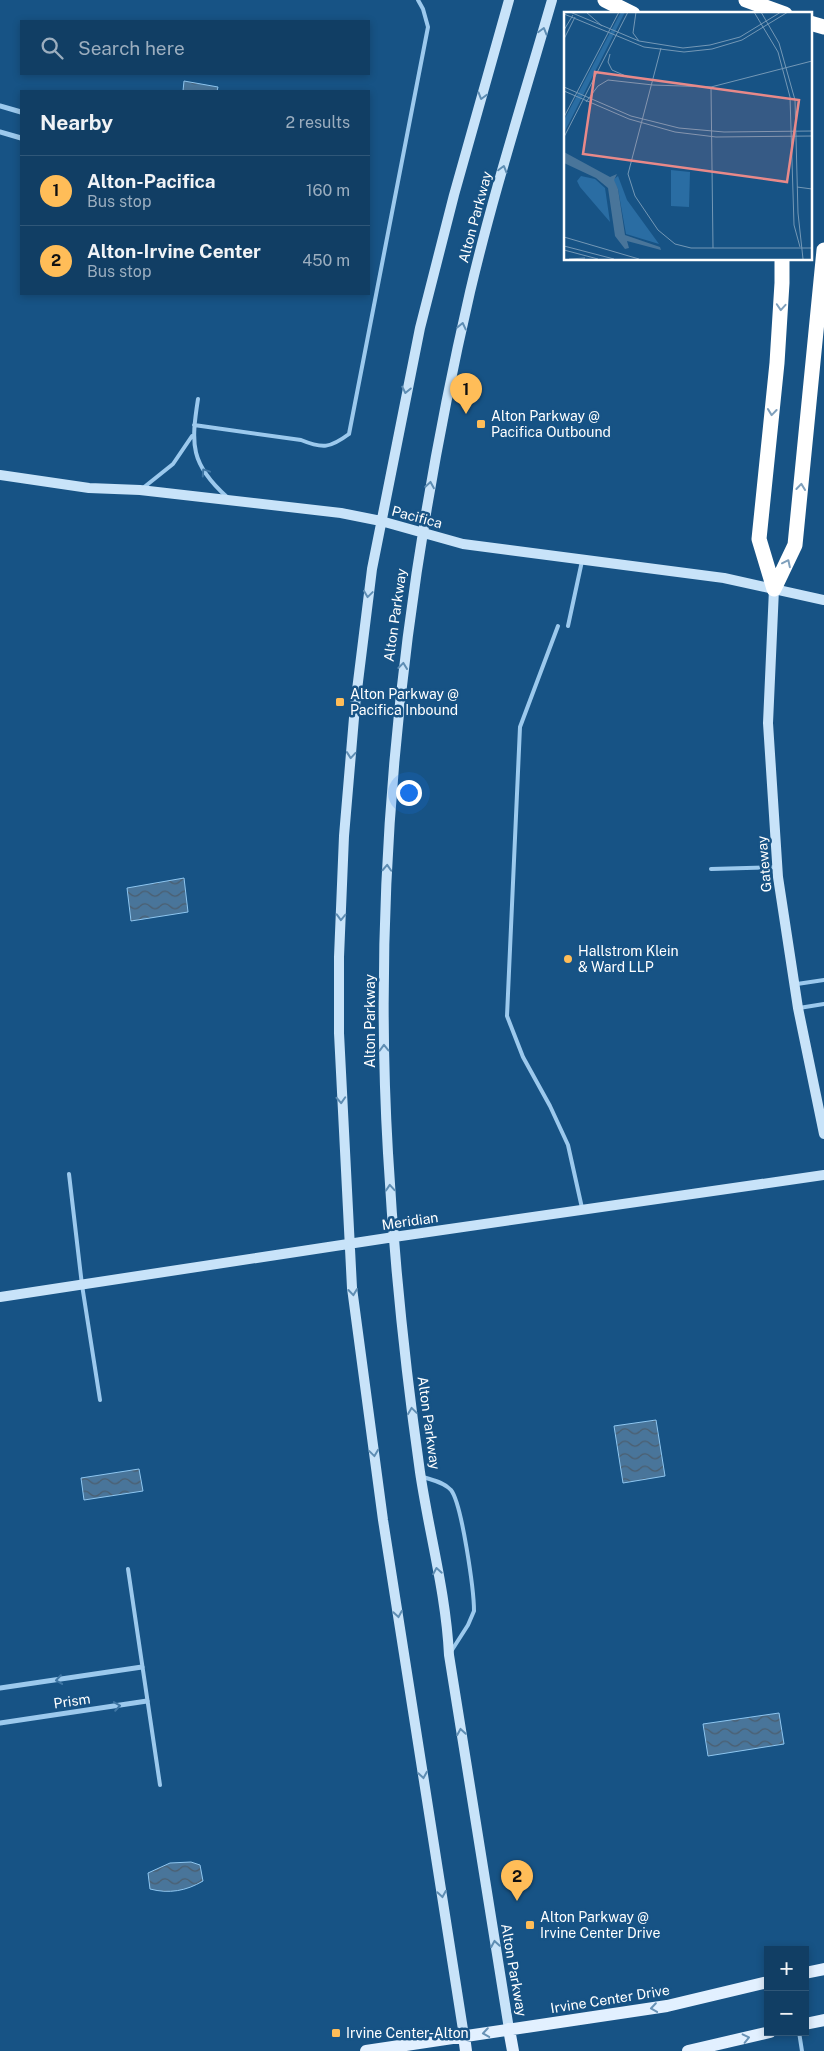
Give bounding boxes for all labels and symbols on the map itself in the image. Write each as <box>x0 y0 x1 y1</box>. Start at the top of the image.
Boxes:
inset map <box>564 12 812 260</box>
one-way arrow <box>538 28 548 36</box>
one-way arrow <box>477 92 487 100</box>
one-way arrow <box>498 165 508 173</box>
street label: Alton Parkway <box>455 169 495 265</box>
one-way arrow <box>775 304 786 312</box>
one-way arrow <box>456 321 467 330</box>
pin: 1 <box>450 373 482 414</box>
one-way arrow <box>401 386 412 395</box>
place label: Alton Parkway @ Pacifica Outbound <box>491 408 611 440</box>
one-way arrow <box>767 408 778 416</box>
marker: Alton Parkway @ Pacifica Outbound <box>475 418 487 430</box>
one-way arrow <box>202 468 211 477</box>
one-way arrow <box>425 481 435 490</box>
one-way arrow <box>795 483 806 491</box>
street label: Pacifica <box>390 503 444 531</box>
one-way arrow <box>780 559 790 568</box>
street label: Alton Parkway <box>381 567 410 663</box>
one-way arrow <box>363 590 374 598</box>
one-way arrow <box>397 662 408 670</box>
place label: Alton Parkway @ Pacifica Inbound <box>350 686 459 718</box>
marker: Alton Parkway @ Pacifica Inbound <box>334 696 346 708</box>
one-way arrow <box>345 752 356 760</box>
your location <box>396 780 422 806</box>
street label: Gateway <box>754 835 774 893</box>
one-way arrow <box>382 864 393 872</box>
one-way arrow <box>335 914 346 922</box>
place label: Hallstrom Klein & Ward LLP <box>578 943 679 975</box>
marker: Hallstrom Klein & Ward LLP <box>562 953 574 965</box>
street label: Alton Parkway <box>362 973 378 1068</box>
one-way arrow <box>379 1044 390 1052</box>
one-way arrow <box>336 1096 346 1104</box>
one-way arrow <box>385 1184 396 1192</box>
street label: Meridian <box>381 1209 439 1233</box>
one-way arrow <box>347 1289 358 1297</box>
street label: Alton Parkway <box>415 1375 444 1471</box>
one-way arrow <box>407 1406 417 1415</box>
one-way arrow <box>368 1449 378 1458</box>
one-way arrow <box>432 1567 443 1576</box>
one-way arrow <box>392 1610 403 1618</box>
one-way arrow <box>55 1674 63 1684</box>
street label: Prism <box>53 1690 91 1712</box>
one-way arrow <box>114 1701 122 1712</box>
one-way arrow <box>457 1727 467 1736</box>
one-way arrow <box>417 1771 428 1779</box>
pin: 2 <box>501 1860 533 1901</box>
one-way arrow <box>436 1890 446 1899</box>
place label: Alton Parkway @ Irvine Center Drive <box>540 1909 661 1941</box>
marker: Alton Parkway @ Irvine Center Drive <box>524 1919 536 1931</box>
street label: Alton Parkway <box>498 1922 530 2018</box>
one-way arrow <box>490 1940 500 1948</box>
street label: Irvine Center Drive <box>549 1982 671 2016</box>
one-way arrow <box>649 2002 657 2013</box>
place label: Irvine Center-Alton <box>346 2025 469 2041</box>
marker: Irvine Center-Alton <box>330 2027 342 2039</box>
one-way arrow <box>482 2027 490 2038</box>
one-way arrow <box>742 2033 751 2044</box>

